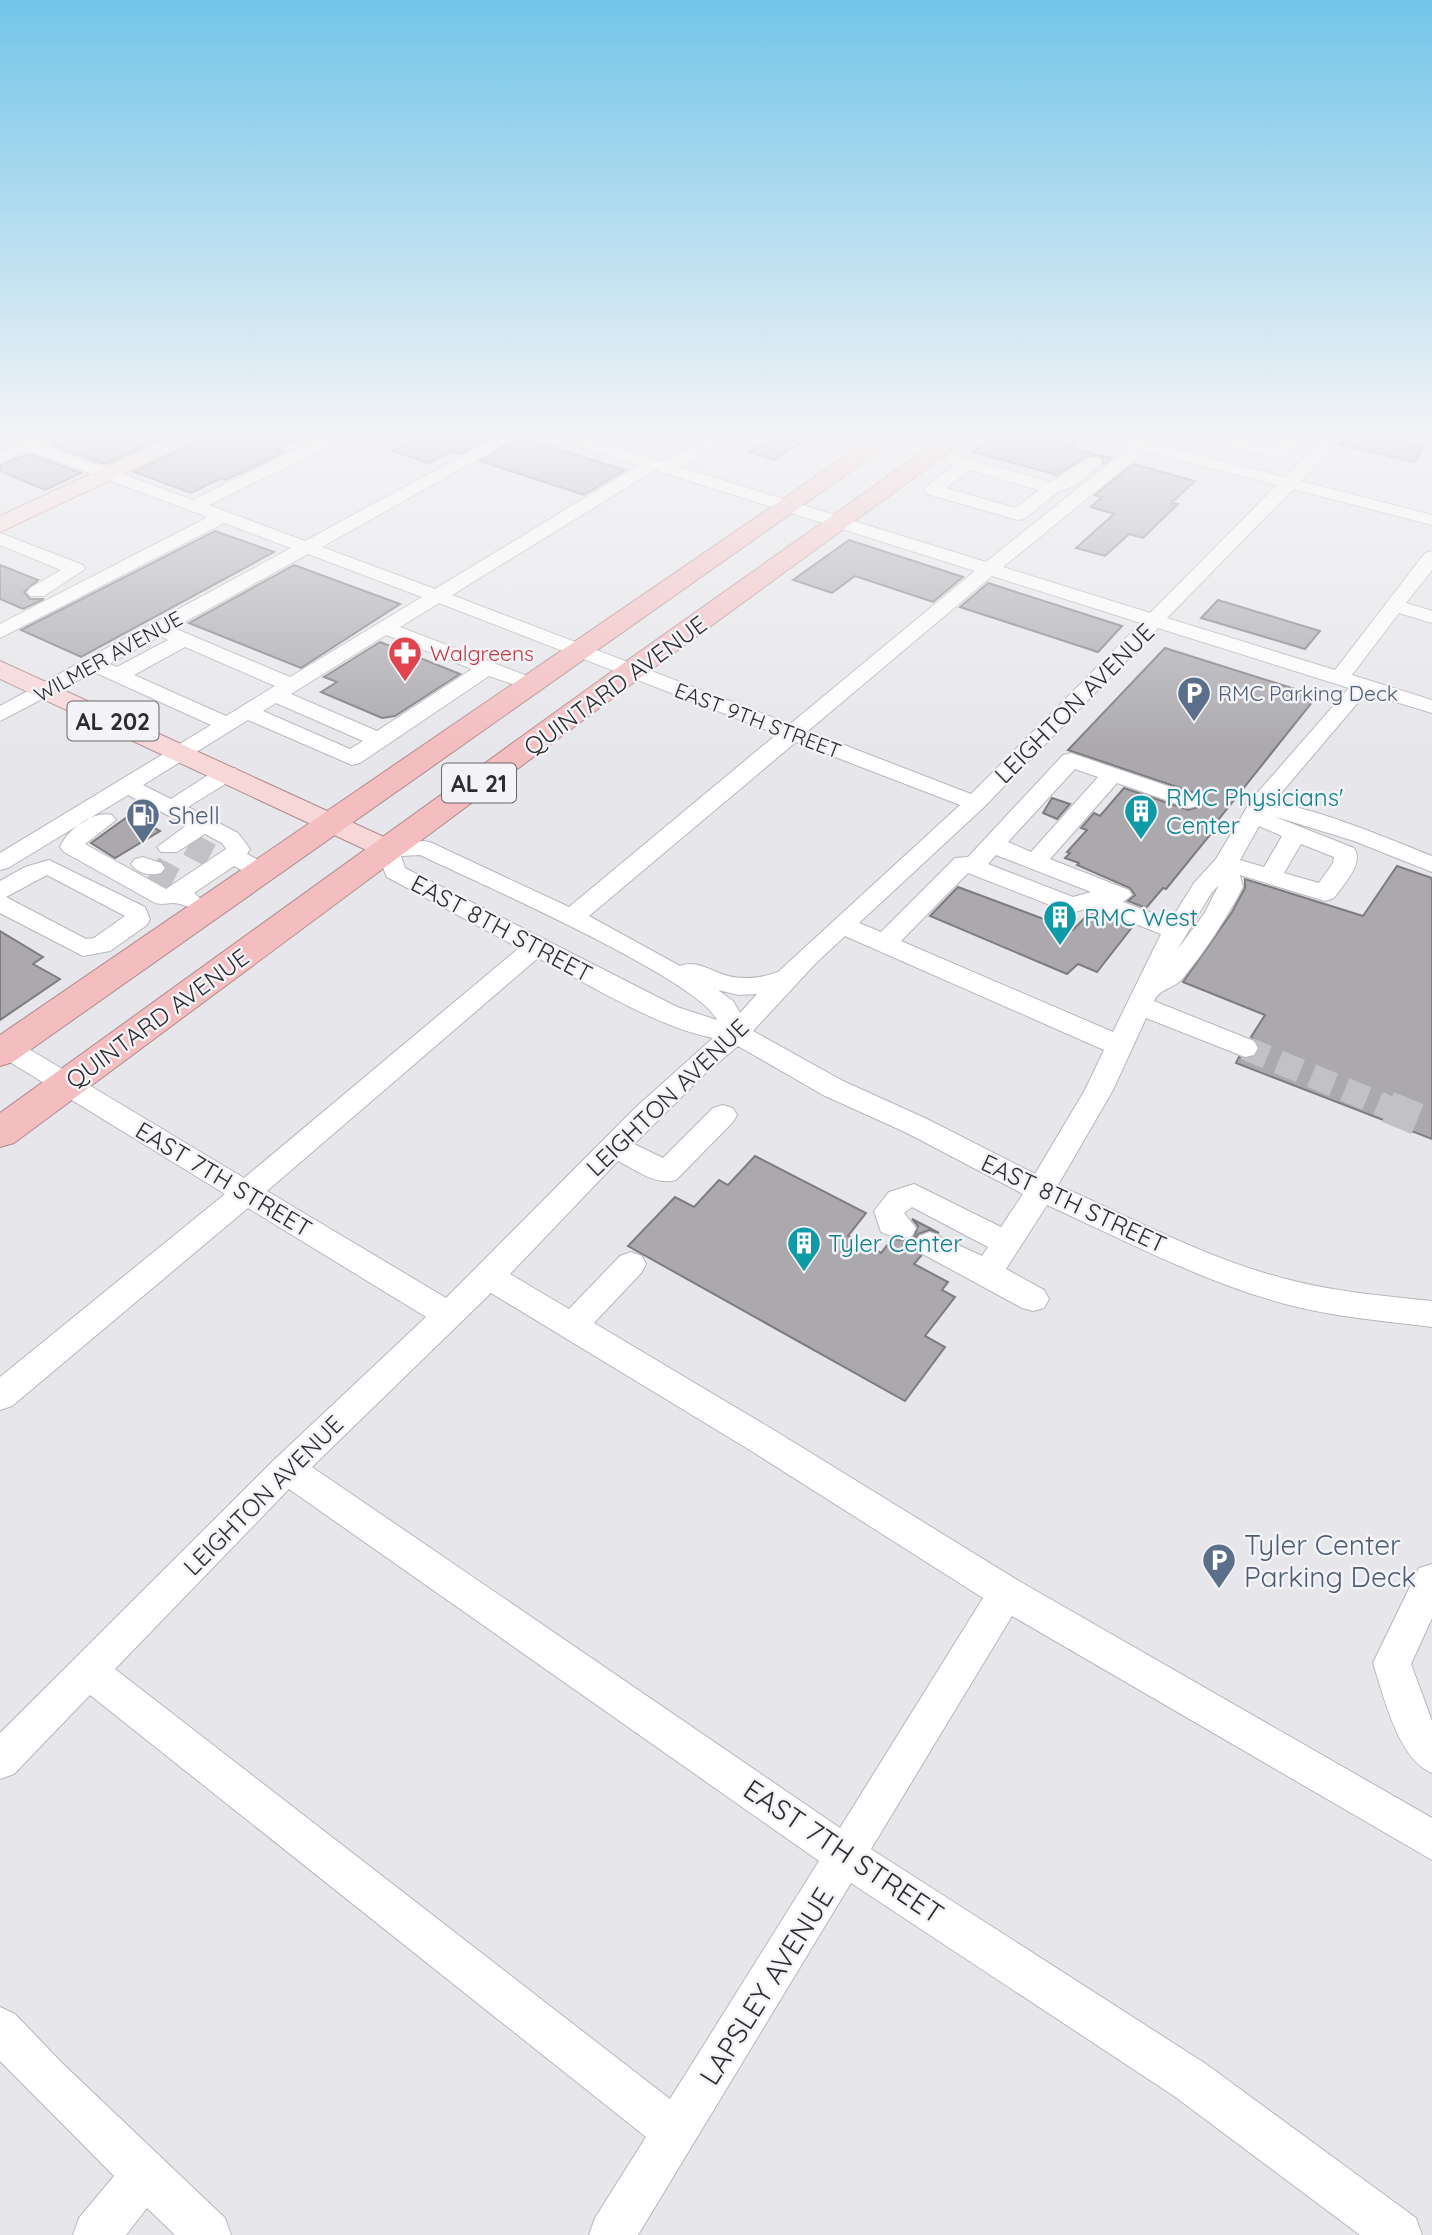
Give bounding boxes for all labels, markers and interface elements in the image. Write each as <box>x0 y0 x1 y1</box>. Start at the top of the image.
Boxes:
street label: WILMER AVENUE <box>29 605 187 707</box>
street label: QUINTARD AVENUE <box>518 608 712 762</box>
street label: LEIGHTON AVENUE <box>988 617 1160 789</box>
pharmacy icon: Walgreens <box>386 634 424 683</box>
place label: Walgreens <box>430 640 534 666</box>
parking icon: RMC Parking Deck <box>1175 674 1213 723</box>
street label: EAST 9TH STREET <box>671 676 845 764</box>
place label: RMC Parking Deck <box>1218 680 1398 706</box>
road number: AL 202 <box>68 702 158 740</box>
road number: AL 21 <box>442 764 516 803</box>
place label: RMC Physicians' Center <box>1166 782 1344 840</box>
building icon: RMC Physicians' Center <box>1122 792 1160 841</box>
fuel station icon: Shell <box>124 796 162 845</box>
place label: Shell <box>168 800 220 830</box>
street label: EAST 8TH STREET <box>406 868 598 988</box>
building icon: RMC West <box>1041 898 1079 947</box>
place label: RMC West <box>1084 902 1198 932</box>
street label: QUINTARD AVENUE <box>60 941 254 1095</box>
street label: LEIGHTON AVENUE <box>580 1012 754 1182</box>
street label: EAST 7TH STREET <box>130 1115 318 1243</box>
street label: EAST 8TH STREET <box>977 1147 1171 1259</box>
building icon: Tyler Center <box>785 1224 823 1273</box>
place label: Tyler Center <box>828 1228 962 1258</box>
street label: LEIGHTON AVENUE <box>177 1409 349 1581</box>
place label: Tyler Center Parking Deck <box>1244 1527 1416 1594</box>
parking icon: Tyler Center Parking Deck <box>1200 1541 1238 1590</box>
street label: EAST 7TH STREET <box>737 1771 951 1931</box>
street label: LAPSLEY AVENUE <box>691 1881 841 2091</box>

